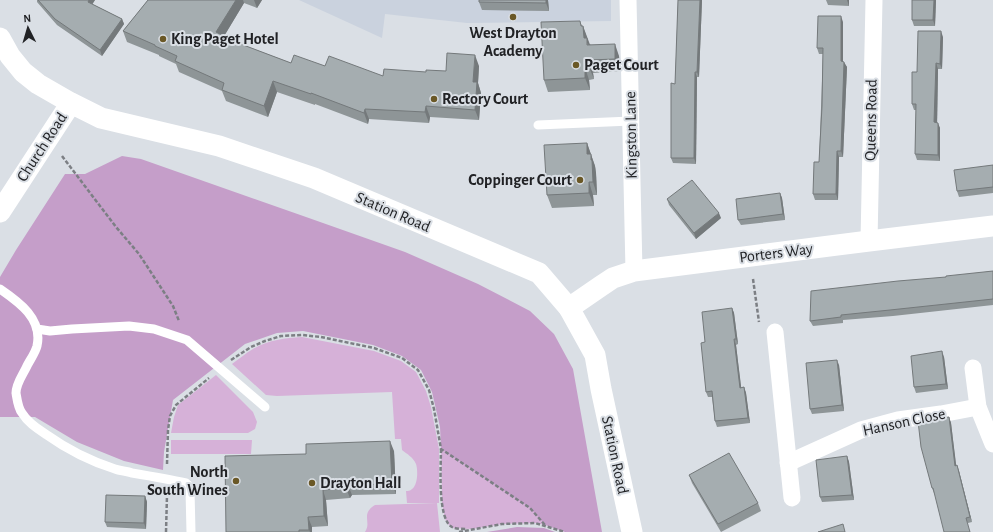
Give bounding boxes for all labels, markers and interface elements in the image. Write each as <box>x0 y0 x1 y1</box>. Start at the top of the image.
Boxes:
north arrow <box>8 8 48 48</box>
marker: West Drayton Academy <box>508 12 518 22</box>
text: N <box>23 13 31 24</box>
place label: West Drayton Academy <box>469 25 557 60</box>
place label: King Paget Hotel <box>171 31 279 47</box>
marker: King Paget Hotel <box>158 34 168 44</box>
place label: Paget Court <box>584 57 659 73</box>
marker: Paget Court <box>571 60 581 70</box>
street label: Queens Road <box>862 79 881 161</box>
place label: Rectory Court <box>442 91 529 108</box>
street label: Kingston Lane <box>622 91 640 179</box>
marker: Rectory Court <box>429 94 439 104</box>
street label: Church Road <box>14 110 70 184</box>
place label: Coppinger Court <box>468 172 573 188</box>
marker: Coppinger Court <box>575 175 585 185</box>
street label: Station Road <box>353 189 433 235</box>
street label: Porters Way <box>738 241 814 266</box>
street label: Hanson Close <box>861 405 947 439</box>
street label: Station Road <box>599 414 631 496</box>
place label: North South Wines <box>147 464 228 498</box>
place label: Drayton Hall <box>320 475 402 492</box>
marker: North South Wines <box>231 476 241 486</box>
marker: Drayton Hall <box>307 478 317 488</box>

